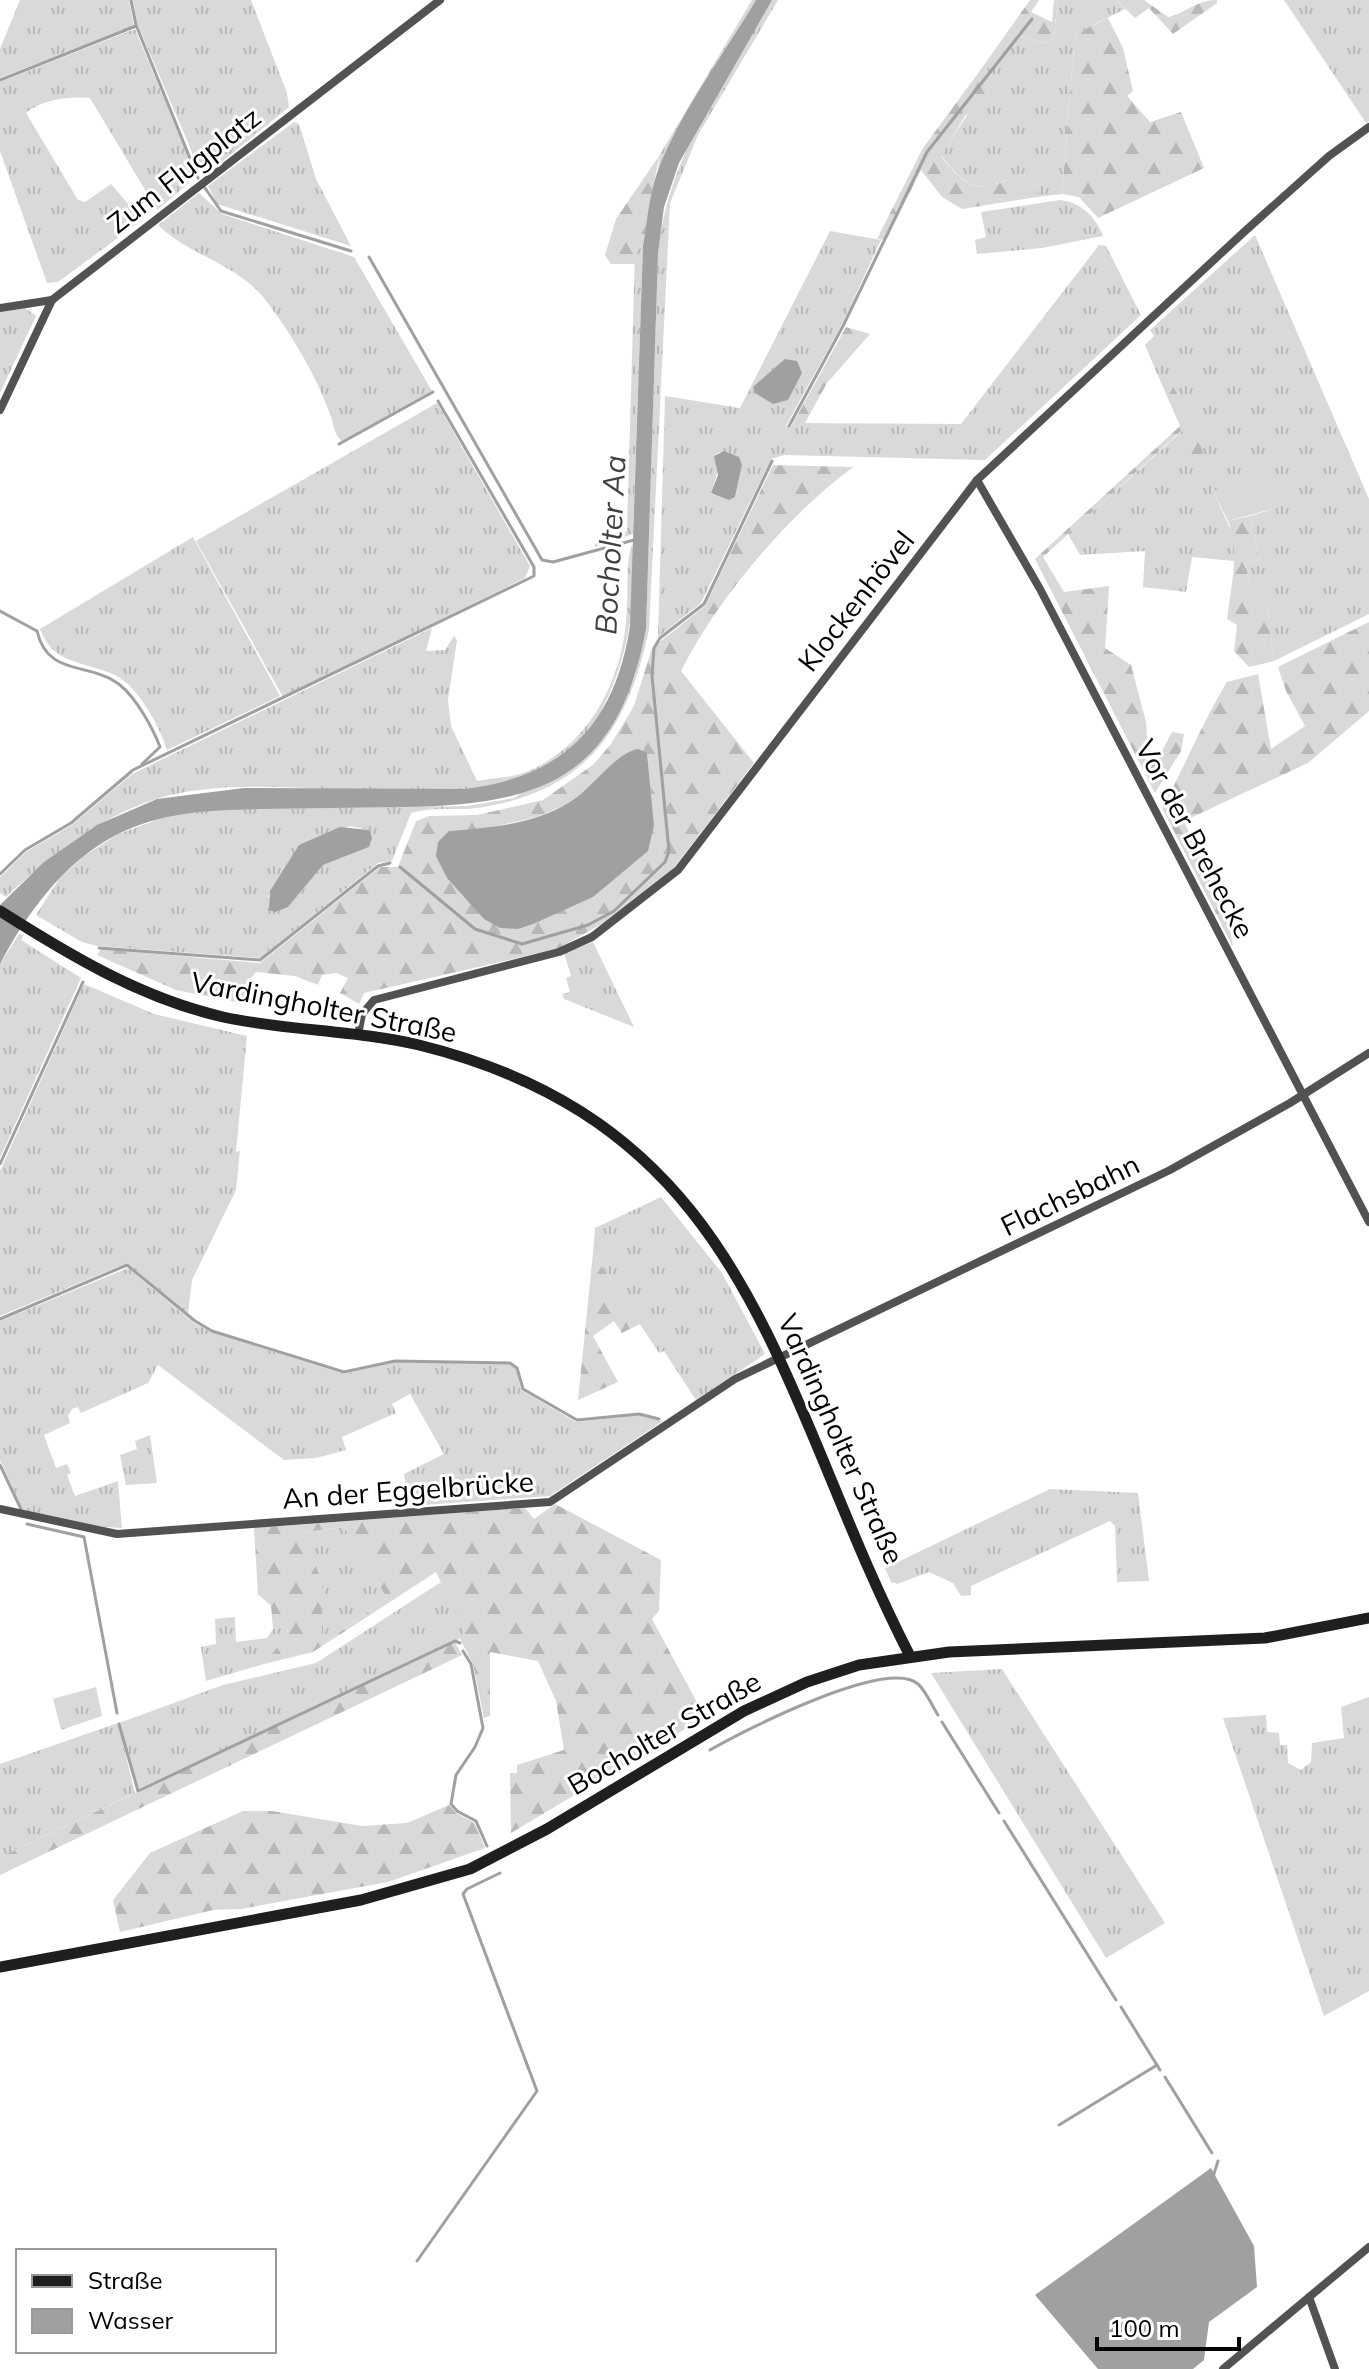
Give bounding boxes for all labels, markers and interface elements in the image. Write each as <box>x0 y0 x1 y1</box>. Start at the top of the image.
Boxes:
street label: Zum Flugplatz <box>100 99 267 240</box>
water label: Bocholter Aa <box>586 454 634 636</box>
street label: Klockenhövel <box>790 523 921 678</box>
street label: Vor der Brehecke <box>1128 733 1263 944</box>
street label: Vardingholter Straße <box>188 964 460 1049</box>
street label: Flachsbahn <box>995 1146 1145 1243</box>
street label: Vardingholter Straße <box>771 1308 912 1569</box>
street label: An der Eggelbrücke <box>281 1463 535 1516</box>
street label: Bocholter Straße <box>561 1663 767 1802</box>
legend <box>16 2249 276 2353</box>
text: Straße <box>88 2265 163 2295</box>
scale bar <box>1097 2301 1239 2351</box>
text: Wasser <box>88 2305 174 2335</box>
text: 100 m <box>1109 2313 1180 2343</box>

